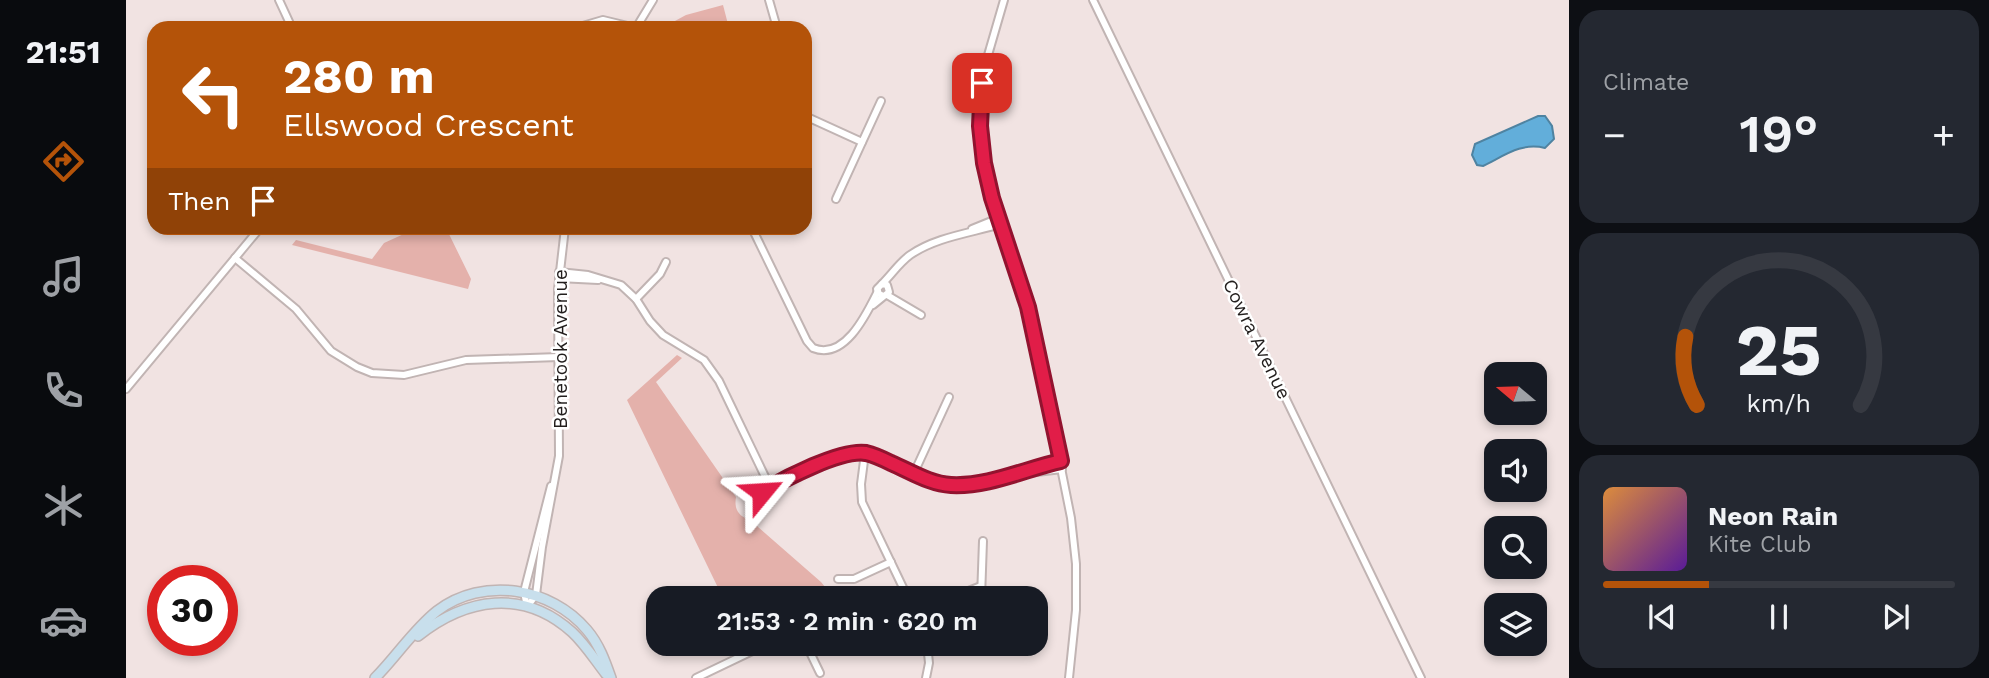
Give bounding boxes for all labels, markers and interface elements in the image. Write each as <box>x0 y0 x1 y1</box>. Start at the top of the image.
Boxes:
text: 21:51 <box>26 33 100 71</box>
text: 280 m <box>283 47 435 105</box>
icon: left <box>168 49 259 140</box>
pin <box>952 53 1012 113</box>
icon: arrive <box>963 64 1001 102</box>
text: Climate <box>1603 69 1689 96</box>
text: 19° <box>1740 104 1818 165</box>
text: Ellswood Crescent <box>283 106 574 144</box>
text: − <box>1603 113 1626 157</box>
text: + <box>1932 113 1955 157</box>
icon: directions <box>39 137 88 186</box>
icon: arrive <box>244 182 282 220</box>
text: Then <box>168 186 230 216</box>
icon: music <box>39 252 88 301</box>
street label: Benetook Avenue <box>549 269 572 429</box>
street label: Cowra Avenue <box>1218 275 1296 403</box>
text: 25 <box>1736 307 1822 393</box>
north arrow <box>1484 362 1547 425</box>
map controls <box>1484 362 1547 656</box>
icon: phone <box>39 366 88 415</box>
text: km/h <box>1747 389 1811 418</box>
button: sound <box>1484 439 1547 502</box>
position arrow <box>725 455 799 529</box>
icon: climate <box>39 481 88 530</box>
text: Neon Rain <box>1708 501 1838 531</box>
button: search <box>1484 516 1547 579</box>
text: Kite Club <box>1708 531 1811 558</box>
speed limit sign: 30 <box>147 565 238 656</box>
button: layers <box>1484 593 1547 656</box>
icon: car <box>39 596 88 645</box>
icon: previous <box>1643 598 1681 636</box>
icon: pause <box>1760 598 1798 636</box>
icon: next <box>1877 598 1915 636</box>
text: 21:53 · 2 min · 620 m <box>716 606 978 636</box>

